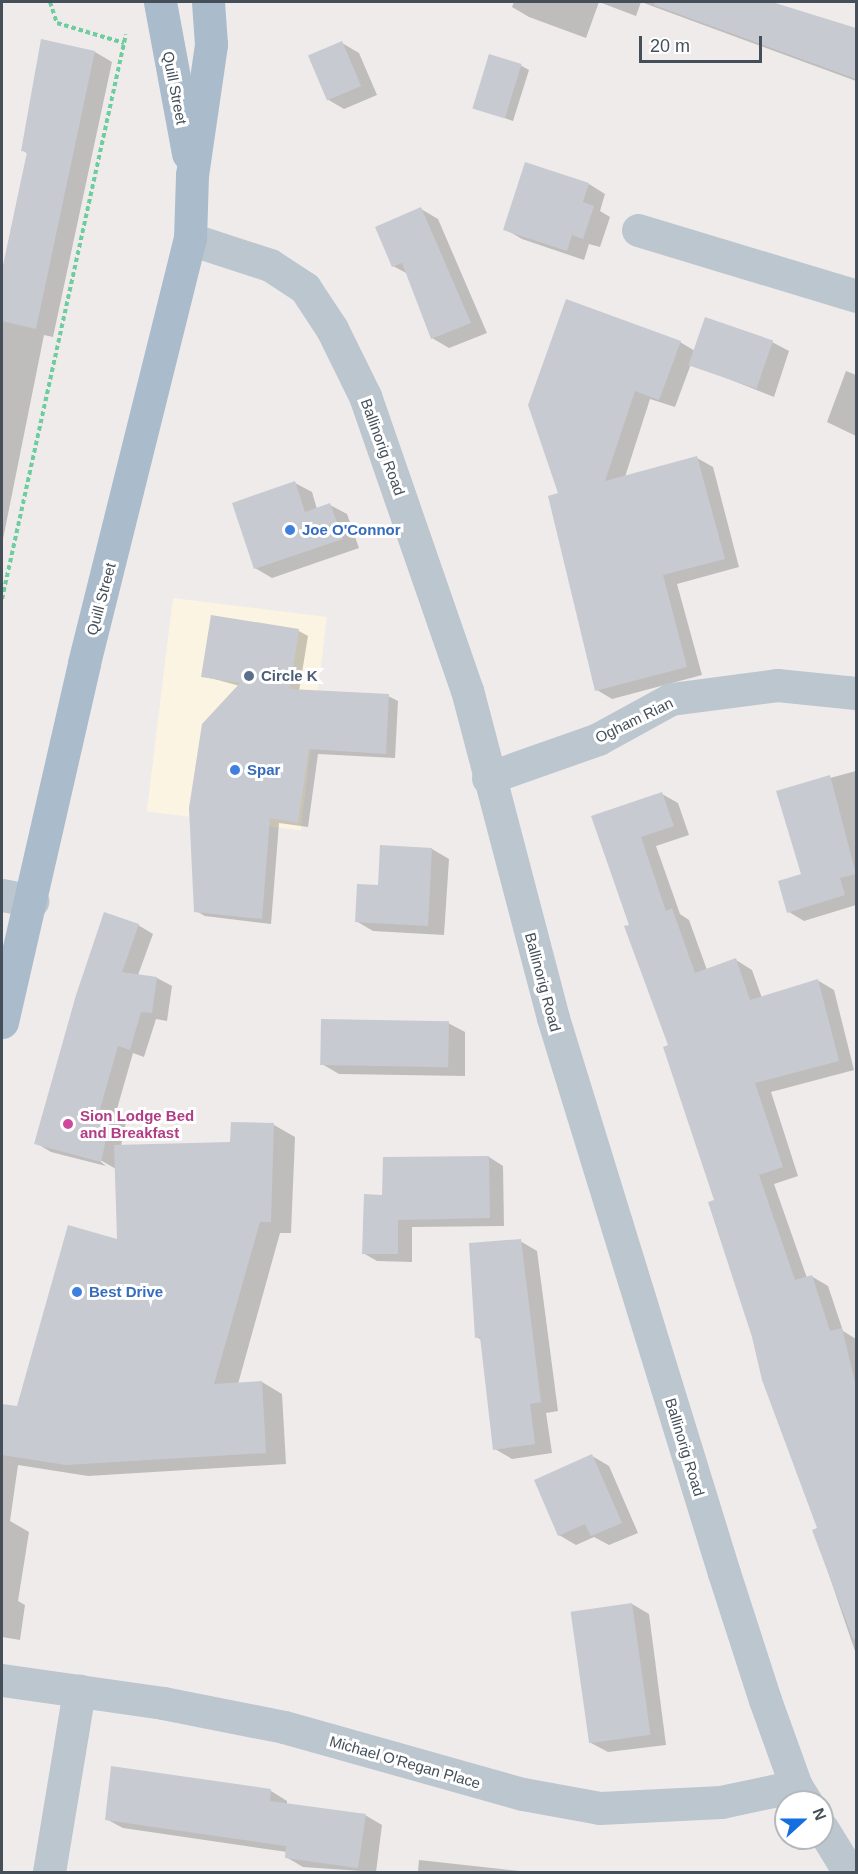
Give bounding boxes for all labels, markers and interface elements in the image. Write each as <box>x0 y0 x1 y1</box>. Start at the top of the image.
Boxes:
scale bar <box>642 24 765 62</box>
text: 20 m <box>650 36 690 56</box>
street label: Quill Street <box>159 50 191 126</box>
street label: Ballinorig Road <box>357 396 409 498</box>
place label: Joe O'Connor <box>302 521 401 539</box>
marker: Joe O'Connor <box>283 523 297 537</box>
street label: Quill Street <box>83 561 119 637</box>
place label: Circle K <box>261 667 318 685</box>
marker: Circle K <box>242 669 256 683</box>
street label: Ogham Rian <box>592 693 676 747</box>
place label: Spar <box>247 761 280 779</box>
marker: Spar <box>228 763 242 777</box>
street label: Ballinorig Road <box>521 931 565 1033</box>
place label: Sion Lodge Bed and Breakfast <box>80 1106 194 1141</box>
marker: Sion Lodge Bed and Breakfast <box>61 1117 75 1131</box>
place label: Best Drive <box>89 1283 163 1301</box>
marker: Best Drive <box>70 1285 84 1299</box>
street label: Ballinorig Road <box>662 1396 708 1498</box>
street label: Michael O'Regan Place <box>327 1732 483 1792</box>
north arrow <box>774 1790 834 1850</box>
text: N <box>809 1806 829 1823</box>

